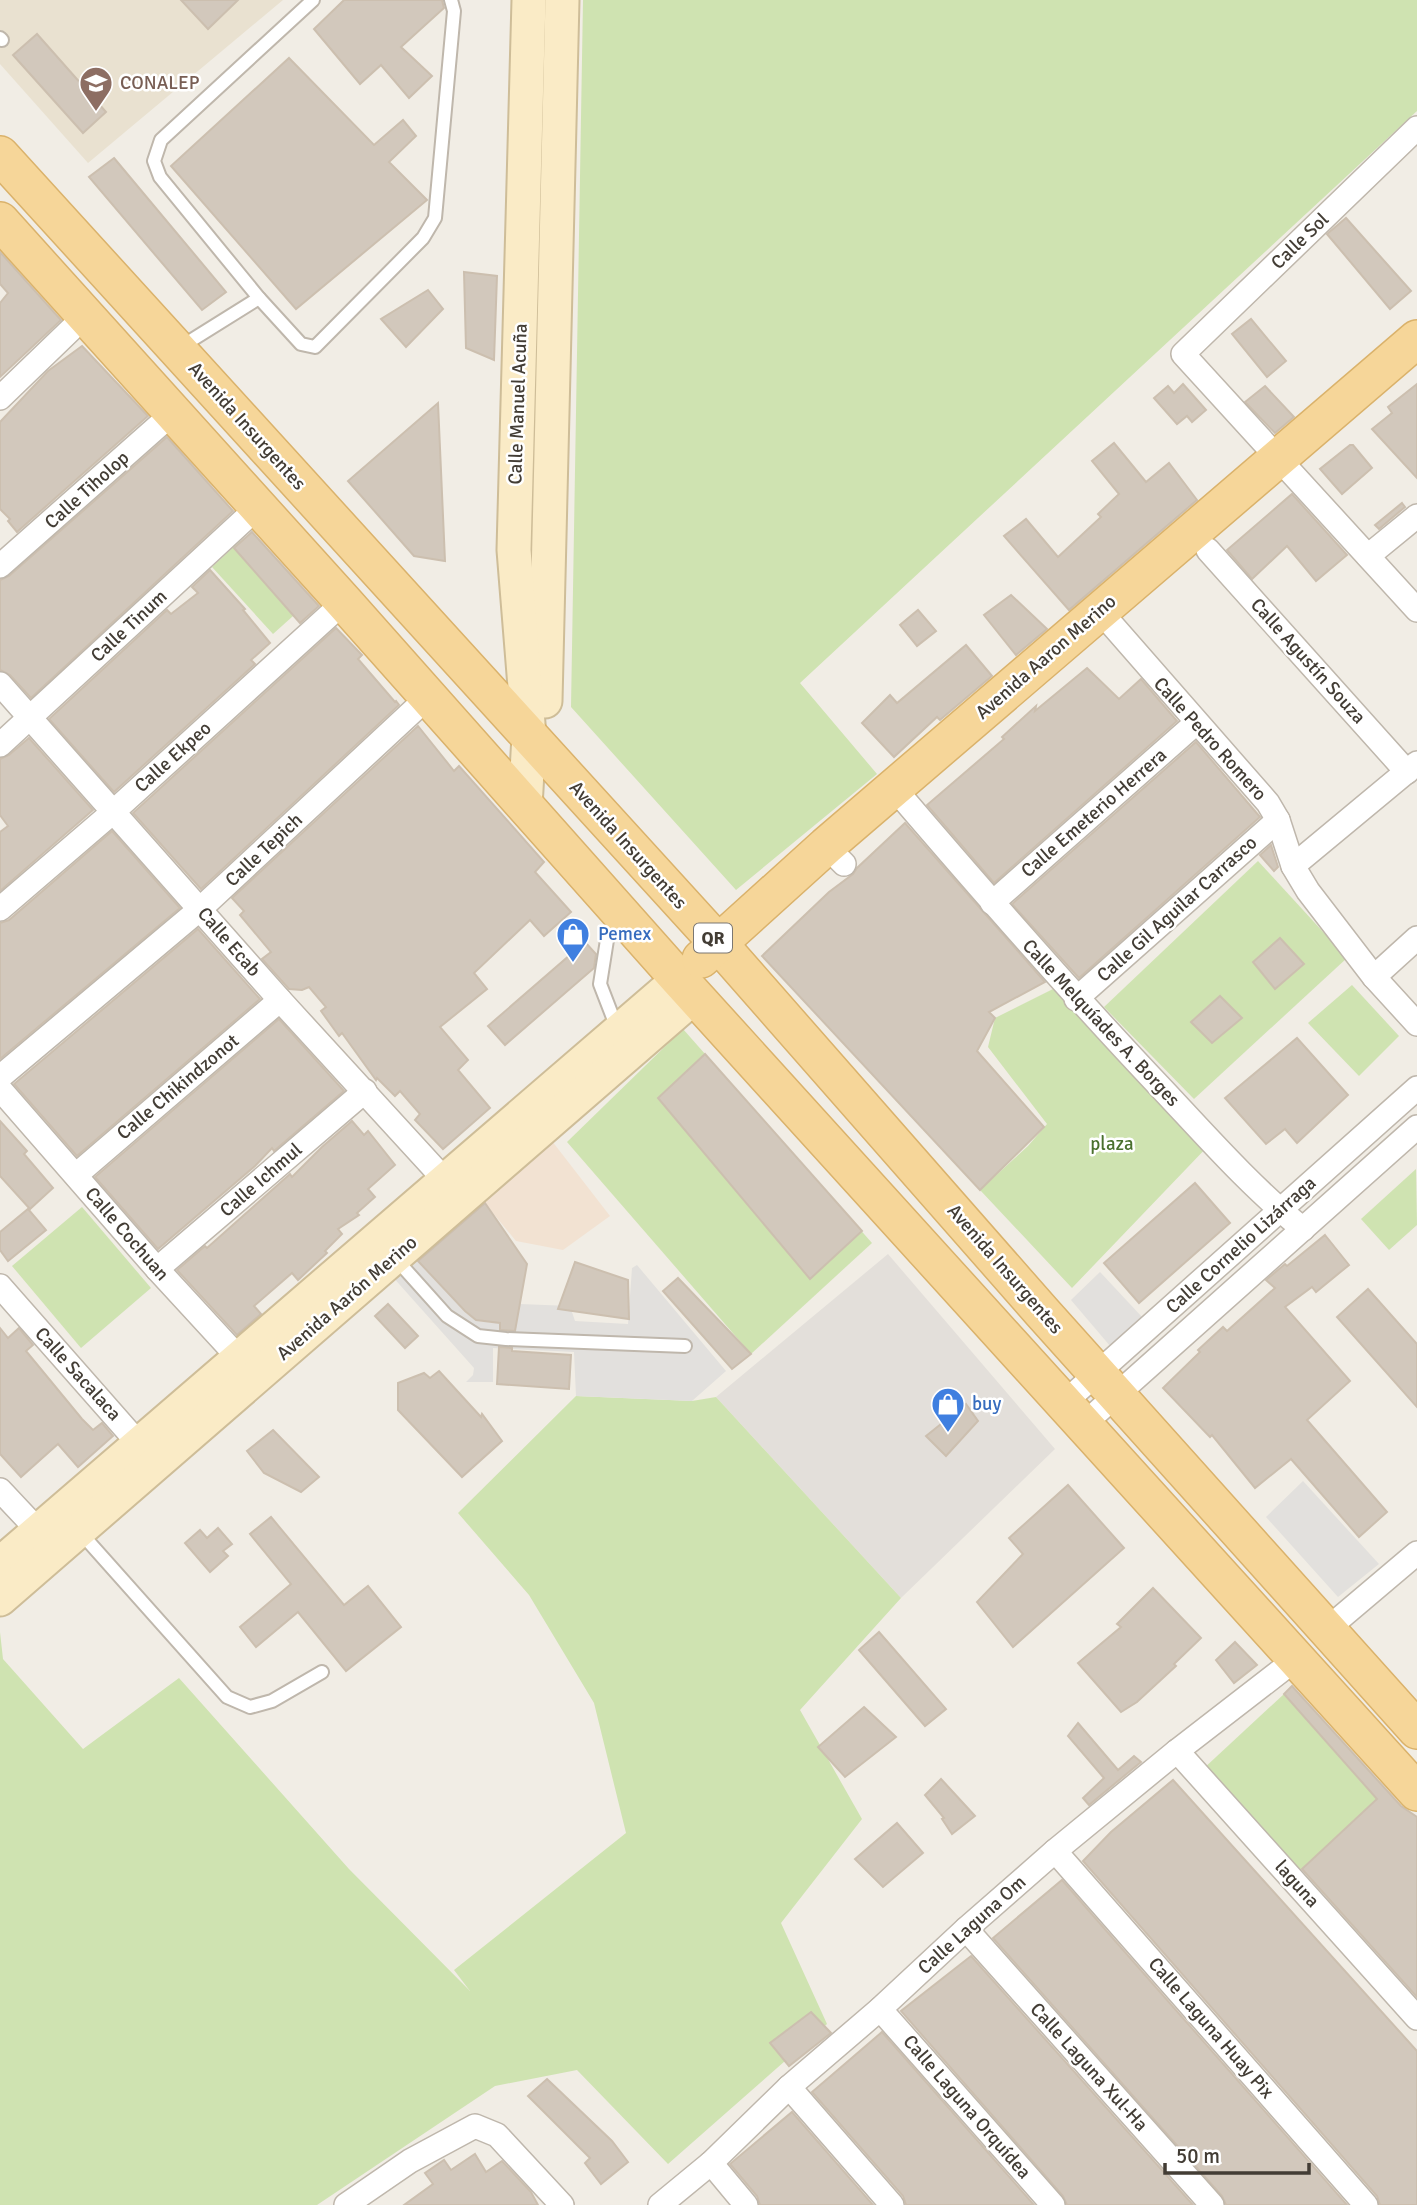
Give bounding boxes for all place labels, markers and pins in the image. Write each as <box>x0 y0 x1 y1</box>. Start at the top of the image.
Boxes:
school or university icon: CONALEP <box>77 64 115 113</box>
place label: CONALEP <box>120 71 200 95</box>
shop icon: Pemex <box>554 915 592 964</box>
place label: Pemex <box>598 922 651 946</box>
shop icon: buy <box>929 1385 967 1434</box>
place label: buy <box>972 1392 1001 1416</box>

